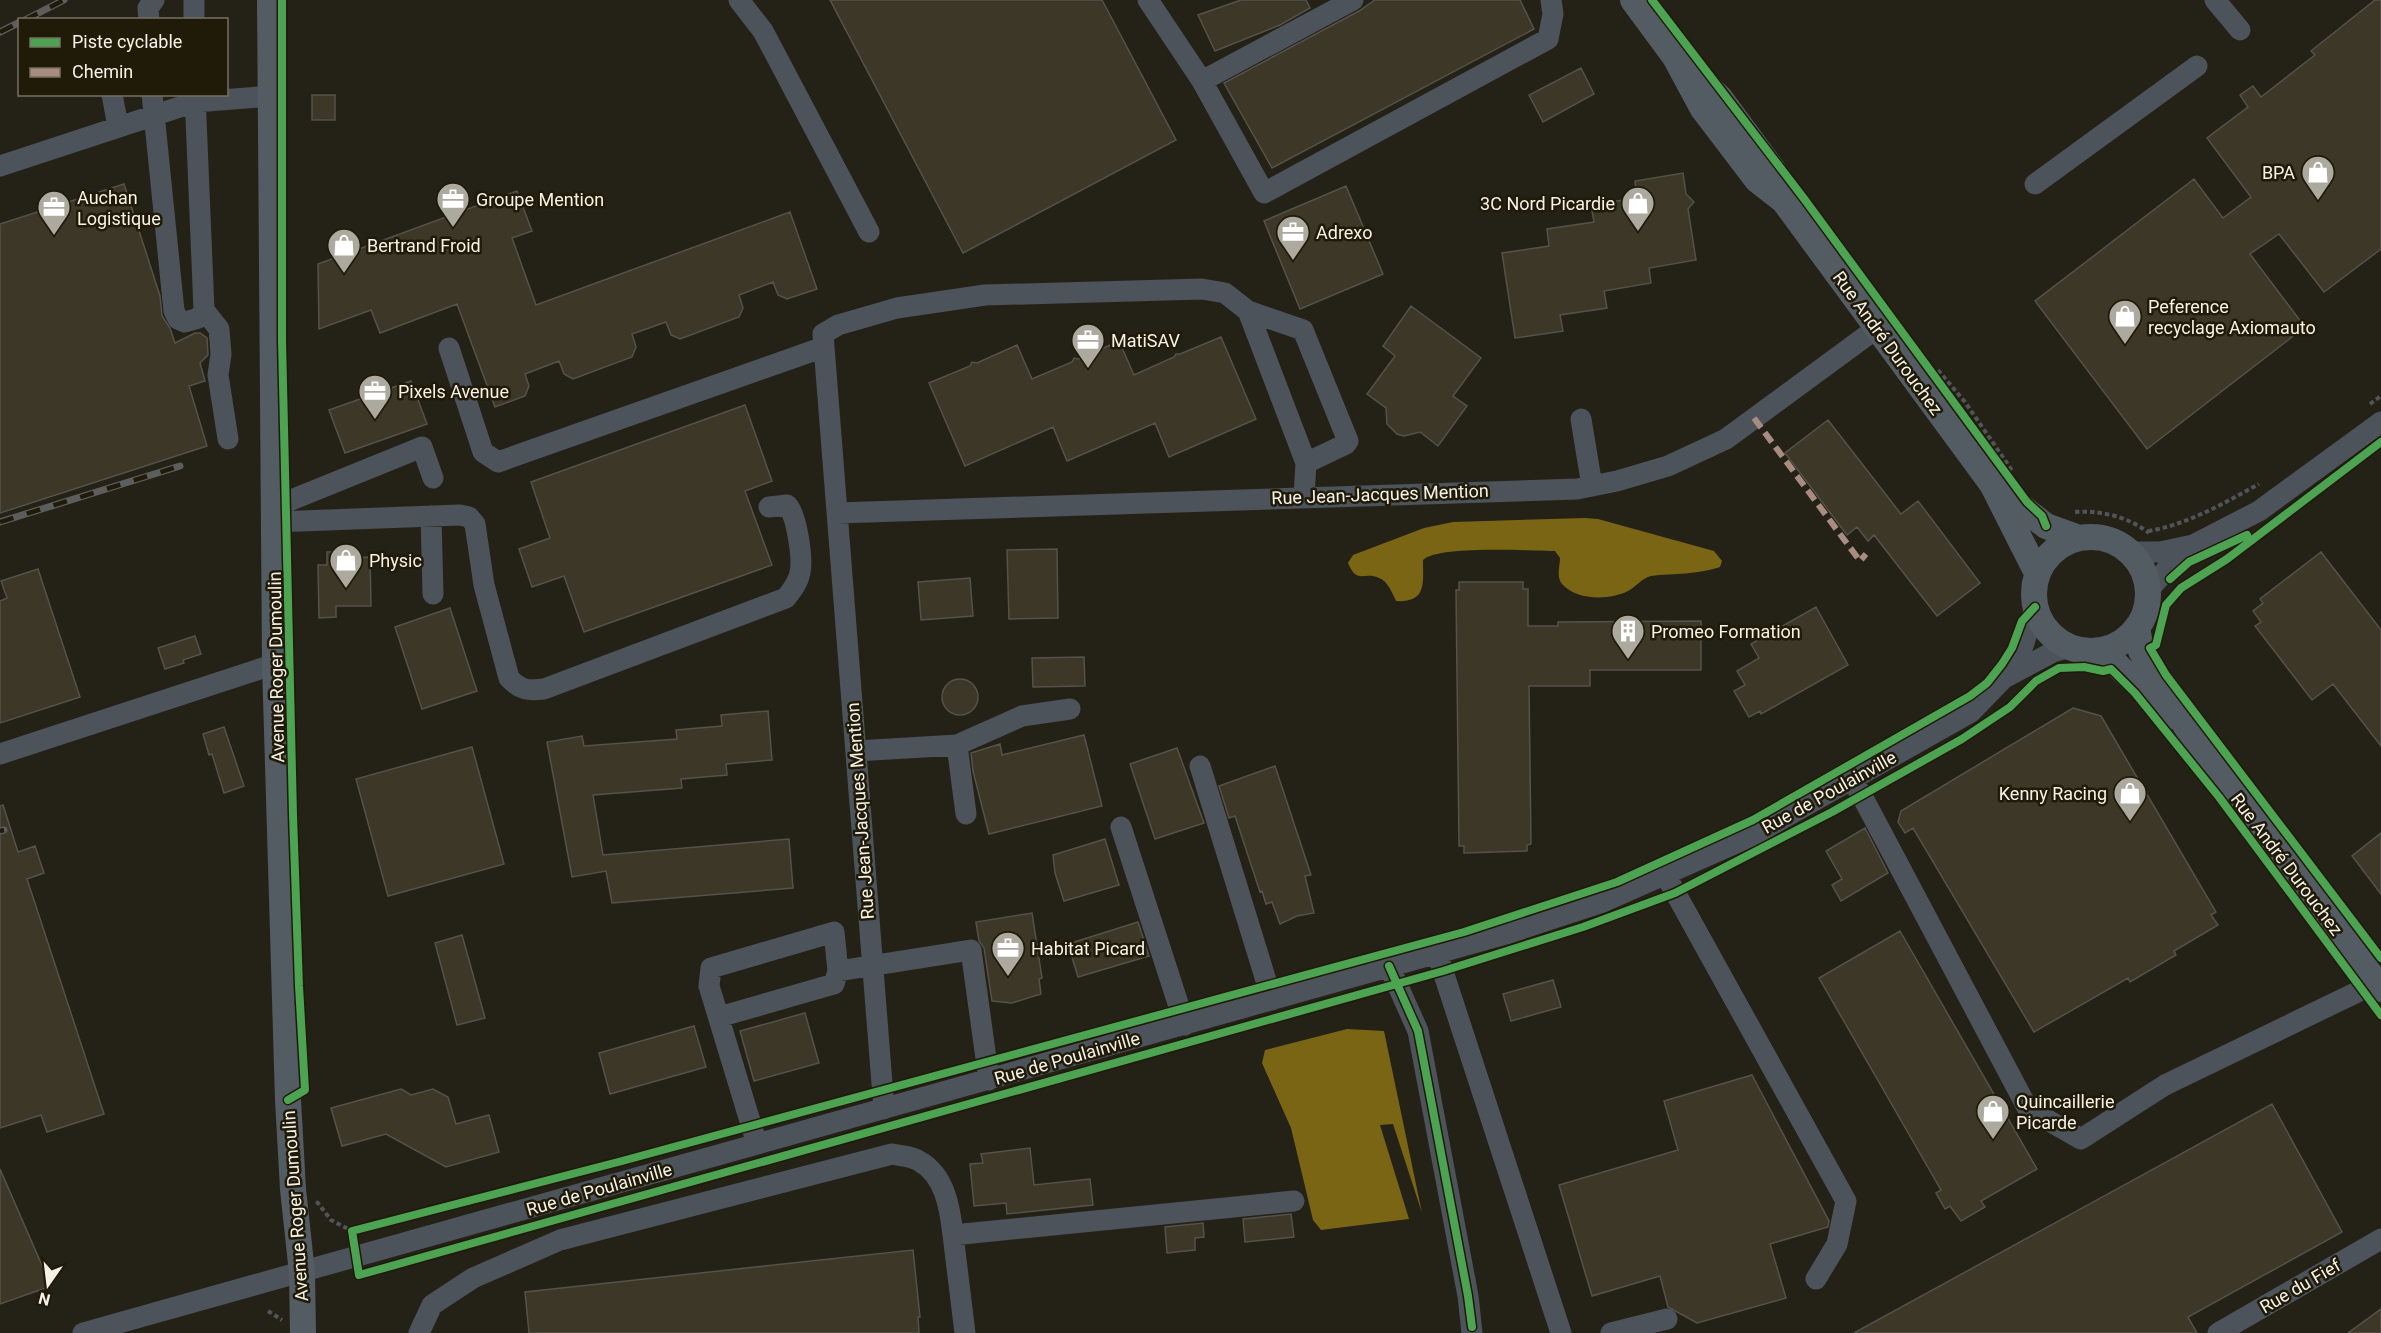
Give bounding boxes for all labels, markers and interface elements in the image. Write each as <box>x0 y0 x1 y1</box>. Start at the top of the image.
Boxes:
legend <box>18 18 228 96</box>
text: Piste cyclable <box>72 31 182 52</box>
text: Chemin <box>72 61 133 82</box>
shop icon: BPA <box>2300 154 2336 201</box>
place label: BPA <box>2262 162 2295 183</box>
office icon: Groupe Mention <box>435 181 471 228</box>
shop icon: 3C Nord Picardie <box>1620 185 1656 232</box>
place label: Auchan Logistique <box>77 187 161 229</box>
office icon: Auchan Logistique <box>36 189 72 236</box>
place label: Groupe Mention <box>476 189 604 210</box>
place label: 3C Nord Picardie <box>1480 193 1615 214</box>
office icon: Adrexo <box>1275 214 1311 261</box>
place label: Adrexo <box>1316 222 1372 243</box>
shop icon: Bertrand Froid <box>326 227 362 274</box>
place label: Bertrand Froid <box>367 235 481 256</box>
street label: Rue André Durouchez <box>1829 267 1947 419</box>
place label: Peference recyclage Axiomauto <box>2148 296 2316 338</box>
shop icon: Peference recyclage Axiomauto <box>2107 298 2143 345</box>
office icon: MatiSAV <box>1070 322 1106 369</box>
place label: MatiSAV <box>1111 330 1180 351</box>
office icon: Pixels Avenue <box>357 373 393 420</box>
place label: Pixels Avenue <box>398 381 509 402</box>
street label: Rue Jean-Jacques Mention <box>1271 480 1489 508</box>
shop icon: Physic <box>328 542 364 589</box>
place label: Physic <box>369 550 422 571</box>
street label: Avenue Roger Dumoulin <box>264 571 288 763</box>
building icon: Promeo Formation <box>1610 613 1646 660</box>
place label: Promeo Formation <box>1651 621 1801 642</box>
street label: Rue Jean-Jacques Mention <box>842 702 878 920</box>
street label: Rue de Poulainville <box>1758 746 1900 838</box>
shop icon: Kenny Racing <box>2112 775 2148 822</box>
place label: Kenny Racing <box>1999 783 2107 804</box>
street label: Rue André Durouchez <box>2227 789 2347 939</box>
office icon: Habitat Picard <box>990 930 1026 977</box>
place label: Habitat Picard <box>1031 938 1145 959</box>
street label: Rue de Poulainville <box>992 1027 1142 1089</box>
place label: Quincaillerie Picarde <box>2016 1091 2115 1133</box>
shop icon: Quincaillerie Picarde <box>1975 1093 2011 1140</box>
street label: Avenue Roger Dumoulin <box>278 1110 312 1302</box>
street label: Rue de Poulainville <box>524 1158 674 1220</box>
street label: Rue du Fief <box>2256 1254 2345 1318</box>
north arrow <box>18 1255 78 1315</box>
text: N <box>37 1288 52 1310</box>

